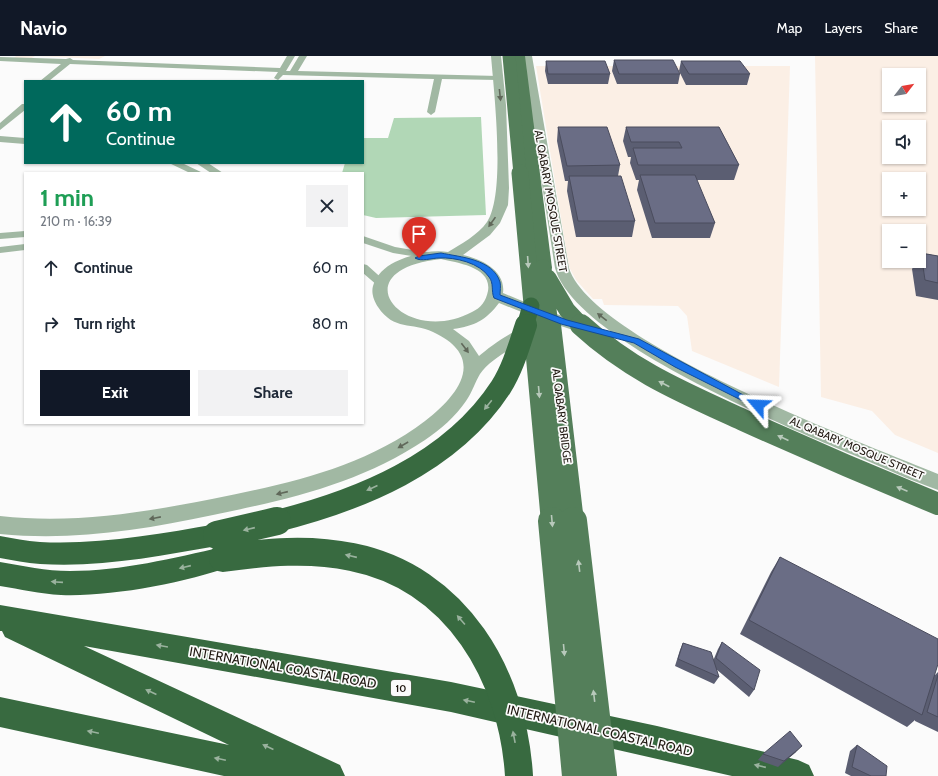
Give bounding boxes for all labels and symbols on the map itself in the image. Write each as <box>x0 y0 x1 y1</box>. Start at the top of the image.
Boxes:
north arrow <box>882 68 926 112</box>
one-way arrow <box>496 89 503 101</box>
street label: AL QABARY MOSQUE STREET <box>532 129 570 273</box>
pin <box>402 217 436 258</box>
one-way arrow <box>488 217 496 228</box>
one-way arrow <box>525 256 532 268</box>
one-way arrow <box>597 313 608 321</box>
one-way arrow <box>461 343 469 354</box>
street label: AL QABARY BRIDGE <box>549 368 575 464</box>
one-way arrow <box>658 381 670 387</box>
position arrow <box>737 384 779 426</box>
one-way arrow <box>536 386 543 398</box>
one-way arrow <box>483 399 492 410</box>
street label: AL QABARY MOSQUE STREET <box>788 413 926 483</box>
one-way arrow <box>777 435 788 441</box>
one-way arrow <box>397 441 408 448</box>
one-way arrow <box>367 485 378 491</box>
one-way arrow <box>897 486 908 492</box>
one-way arrow <box>276 490 288 496</box>
one-way arrow <box>149 515 161 521</box>
one-way arrow <box>548 515 555 527</box>
one-way arrow <box>243 526 255 532</box>
one-way arrow <box>345 553 357 559</box>
one-way arrow <box>576 560 583 572</box>
one-way arrow <box>179 565 191 571</box>
one-way arrow <box>51 579 63 585</box>
one-way arrow <box>457 616 466 625</box>
one-way arrow <box>156 643 168 649</box>
street label: INTERNATIONAL COASTAL ROAD <box>188 643 378 691</box>
one-way arrow <box>561 644 567 656</box>
road number: 10 <box>391 680 411 696</box>
one-way arrow <box>145 689 156 695</box>
one-way arrow <box>591 689 597 702</box>
one-way arrow <box>463 697 476 703</box>
street label: INTERNATIONAL COASTAL ROAD <box>506 701 694 759</box>
one-way arrow <box>87 728 99 734</box>
one-way arrow <box>510 731 516 744</box>
one-way arrow <box>262 744 274 750</box>
one-way arrow <box>214 756 226 762</box>
one-way arrow <box>754 763 766 769</box>

